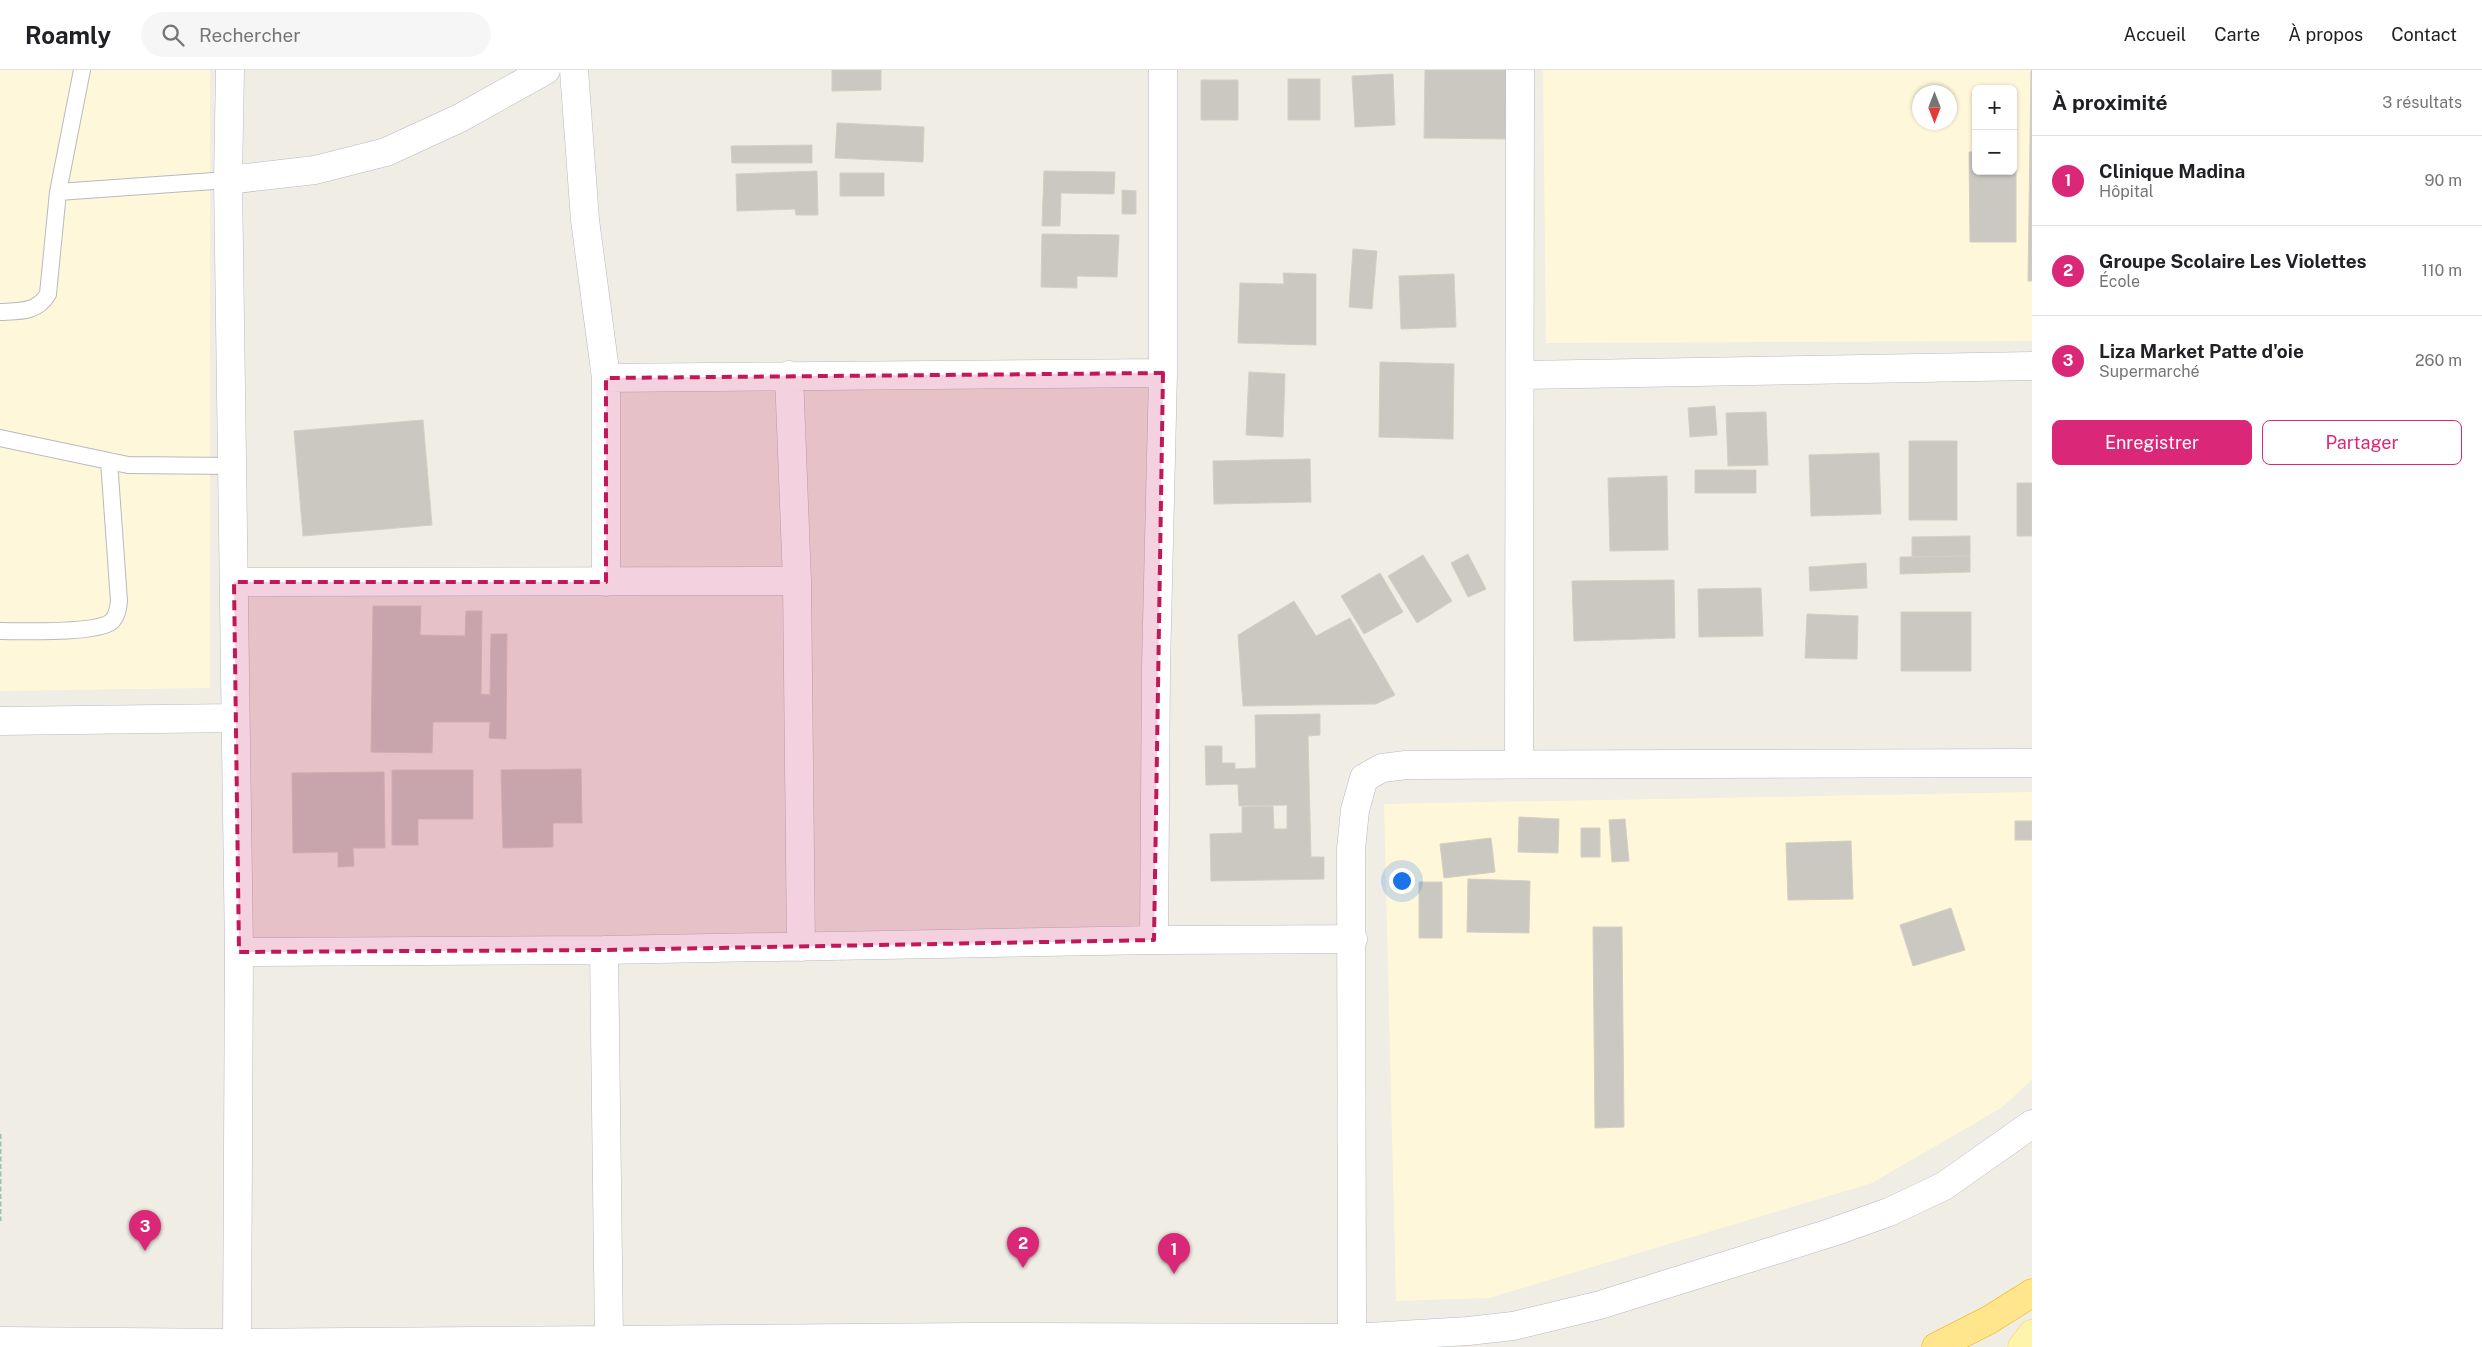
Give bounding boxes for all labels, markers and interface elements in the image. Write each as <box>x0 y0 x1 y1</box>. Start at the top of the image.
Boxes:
search box <box>141 12 491 57</box>
text: Roamly <box>25 21 111 49</box>
icon: search <box>159 21 187 49</box>
text: Rechercher <box>199 24 301 46</box>
text: Accueil <box>2124 24 2186 45</box>
text: Carte <box>2214 24 2260 45</box>
text: À propos <box>2288 24 2363 45</box>
text: Contact <box>2391 24 2457 45</box>
north arrow <box>1912 85 1957 130</box>
map controls <box>1972 85 2017 175</box>
button: + <box>1972 85 2017 130</box>
text: À proximité <box>2052 90 2168 115</box>
text: 3 résultats <box>2382 93 2462 112</box>
button: − <box>1972 130 2017 175</box>
text: Clinique Madina <box>2099 160 2245 182</box>
text: 1 <box>2065 171 2071 190</box>
text: 90 m <box>2425 171 2462 190</box>
text: Hôpital <box>2099 182 2154 201</box>
text: Groupe Scolaire Les Violettes <box>2099 250 2367 272</box>
text: 2 <box>2063 261 2073 280</box>
text: 110 m <box>2421 261 2462 280</box>
text: École <box>2099 272 2140 291</box>
text: Liza Market Patte d'oie <box>2099 340 2304 362</box>
text: 3 <box>2063 351 2073 370</box>
text: 260 m <box>2415 351 2462 370</box>
text: Supermarché <box>2099 362 2200 381</box>
button: Enregistrer <box>2052 420 2252 465</box>
button: Partager <box>2262 420 2462 465</box>
your location <box>1389 868 1415 894</box>
pin: 3 <box>129 1210 161 1251</box>
pin: 2 <box>1007 1227 1039 1268</box>
pin: 1 <box>1158 1233 1190 1274</box>

